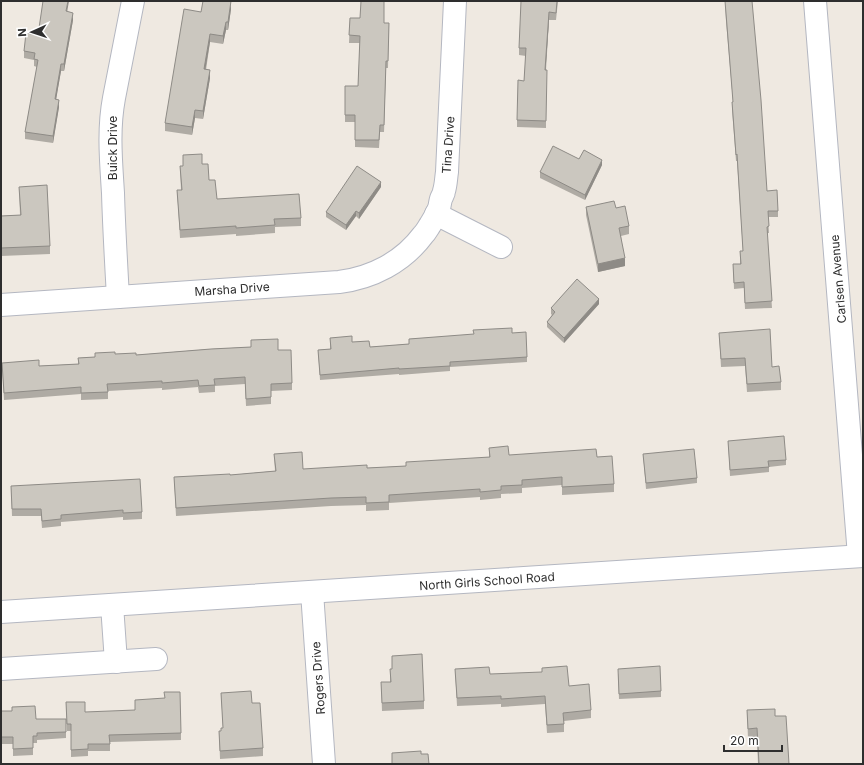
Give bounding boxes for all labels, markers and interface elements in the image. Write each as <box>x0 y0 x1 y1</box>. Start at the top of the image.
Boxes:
north arrow <box>12 12 52 52</box>
text: N <box>15 28 29 37</box>
street label: Buick Drive <box>105 116 120 180</box>
street label: Tina Drive <box>439 116 457 174</box>
street label: Carlsen Avenue <box>827 234 849 324</box>
street label: Marsha Drive <box>194 279 270 299</box>
street label: North Girls School Road <box>419 569 555 593</box>
street label: Rogers Drive <box>308 641 328 715</box>
scale bar <box>724 727 782 753</box>
text: 20 m <box>730 733 759 748</box>

